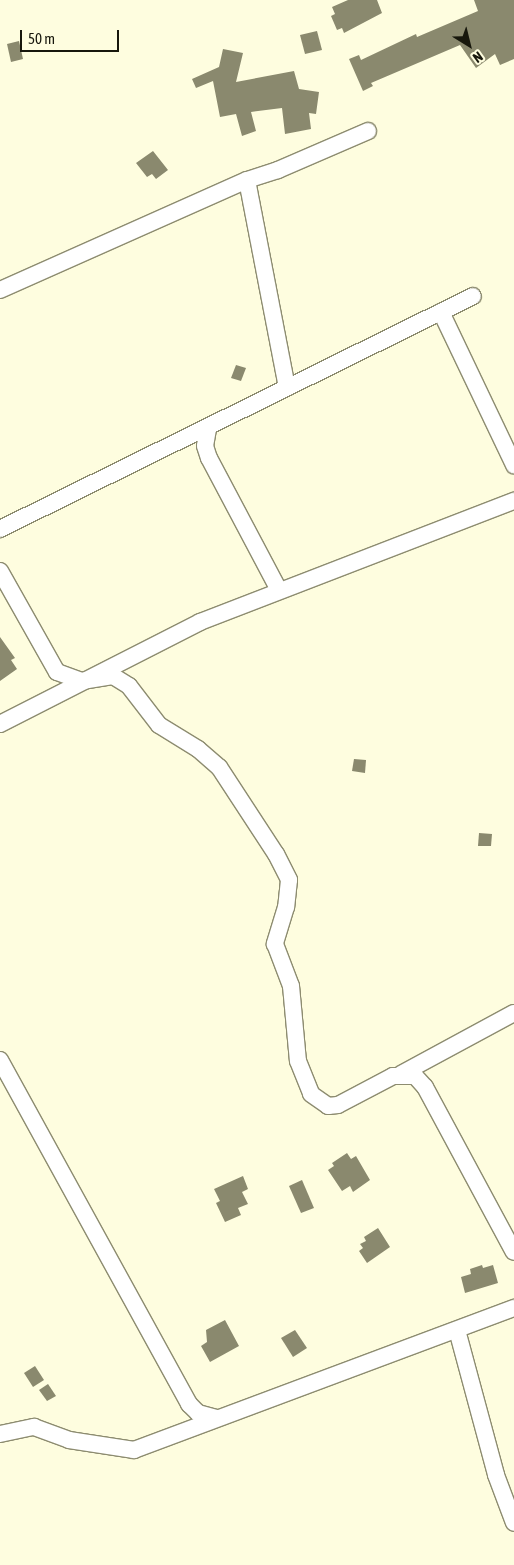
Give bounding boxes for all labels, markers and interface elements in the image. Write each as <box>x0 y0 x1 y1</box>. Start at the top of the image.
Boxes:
scale bar <box>22 20 121 52</box>
north arrow <box>444 20 494 70</box>
text: 50 m <box>28 30 55 47</box>
text: N <box>470 48 486 66</box>

